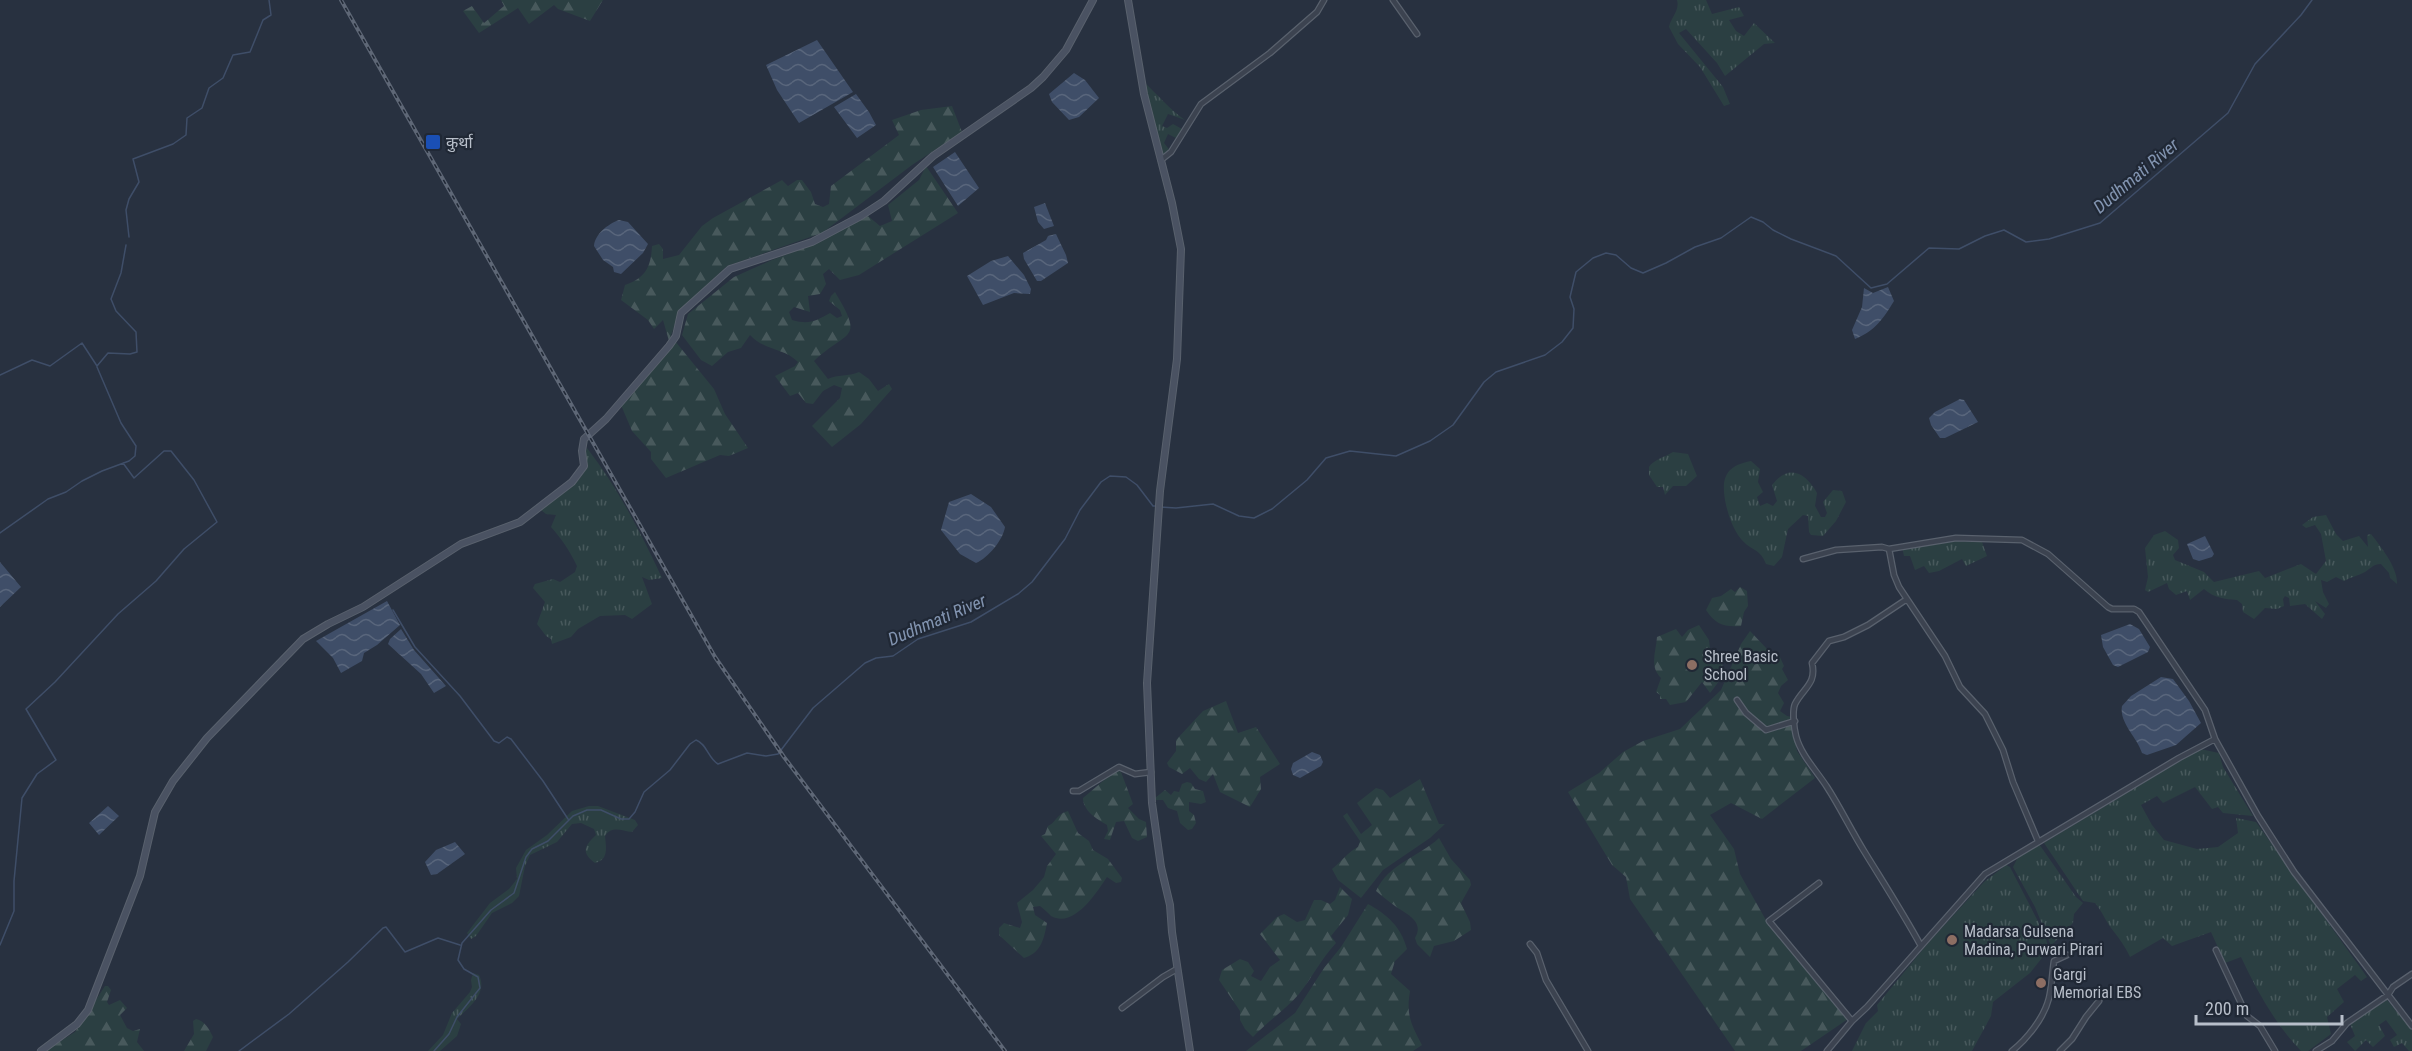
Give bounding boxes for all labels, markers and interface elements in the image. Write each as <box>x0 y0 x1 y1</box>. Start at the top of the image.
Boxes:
marker: कुर्था <box>424 133 442 151</box>
place label: कुर्था <box>446 133 474 153</box>
water label: Dudhmati River <box>2089 134 2183 217</box>
water label: Dudhmati River <box>885 589 990 650</box>
place label: Shree Basic School <box>1704 647 1778 684</box>
marker: Shree Basic School <box>1685 658 1699 672</box>
place label: Madarsa Gulsena Madina, Purwari Pirari <box>1964 922 2103 959</box>
marker: Madarsa Gulsena Madina, Purwari Pirari <box>1945 933 1959 947</box>
place label: Gargi Memorial EBS <box>2053 965 2141 1002</box>
marker: Gargi Memorial EBS <box>2034 976 2048 990</box>
scale bar <box>2196 988 2342 1026</box>
text: 200 m <box>2205 998 2249 1019</box>

